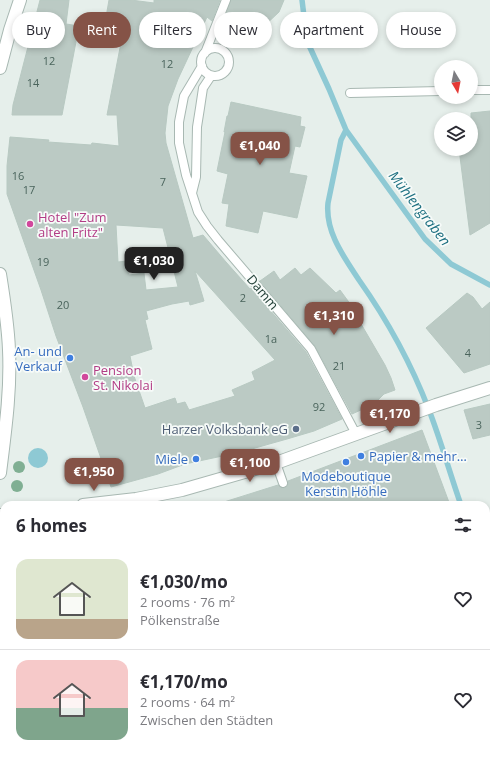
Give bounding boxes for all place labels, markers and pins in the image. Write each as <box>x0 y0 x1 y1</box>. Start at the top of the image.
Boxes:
pin: €1,040 <box>227 132 293 166</box>
place label: Hotel "Zum alten Fritz" <box>38 208 107 241</box>
marker: Hotel "Zum alten Fritz" <box>25 219 35 229</box>
pin: €1,030 <box>121 247 187 281</box>
pin: €1,310 <box>301 302 367 336</box>
place label: An- und Verkauf <box>14 342 63 375</box>
marker: An- und Verkauf <box>65 353 75 363</box>
place label: Pension St. Nikolai <box>93 361 153 394</box>
marker: Pension St. Nikolai <box>80 372 90 382</box>
pin: €1,170 <box>357 400 423 434</box>
place label: Harzer Volksbank eG <box>162 420 288 438</box>
marker: Harzer Volksbank eG <box>291 424 301 434</box>
place label: Papier & mehr… <box>369 447 467 465</box>
pin: €1,100 <box>217 449 283 483</box>
place label: Miele <box>155 450 188 468</box>
marker: Papier & mehr… <box>356 451 366 461</box>
marker: Miele <box>191 454 201 464</box>
marker: Modeboutique Kerstin Höhle <box>341 457 351 467</box>
pin: €1,950 <box>61 458 127 492</box>
place label: Modeboutique Kerstin Höhle <box>301 467 391 500</box>

